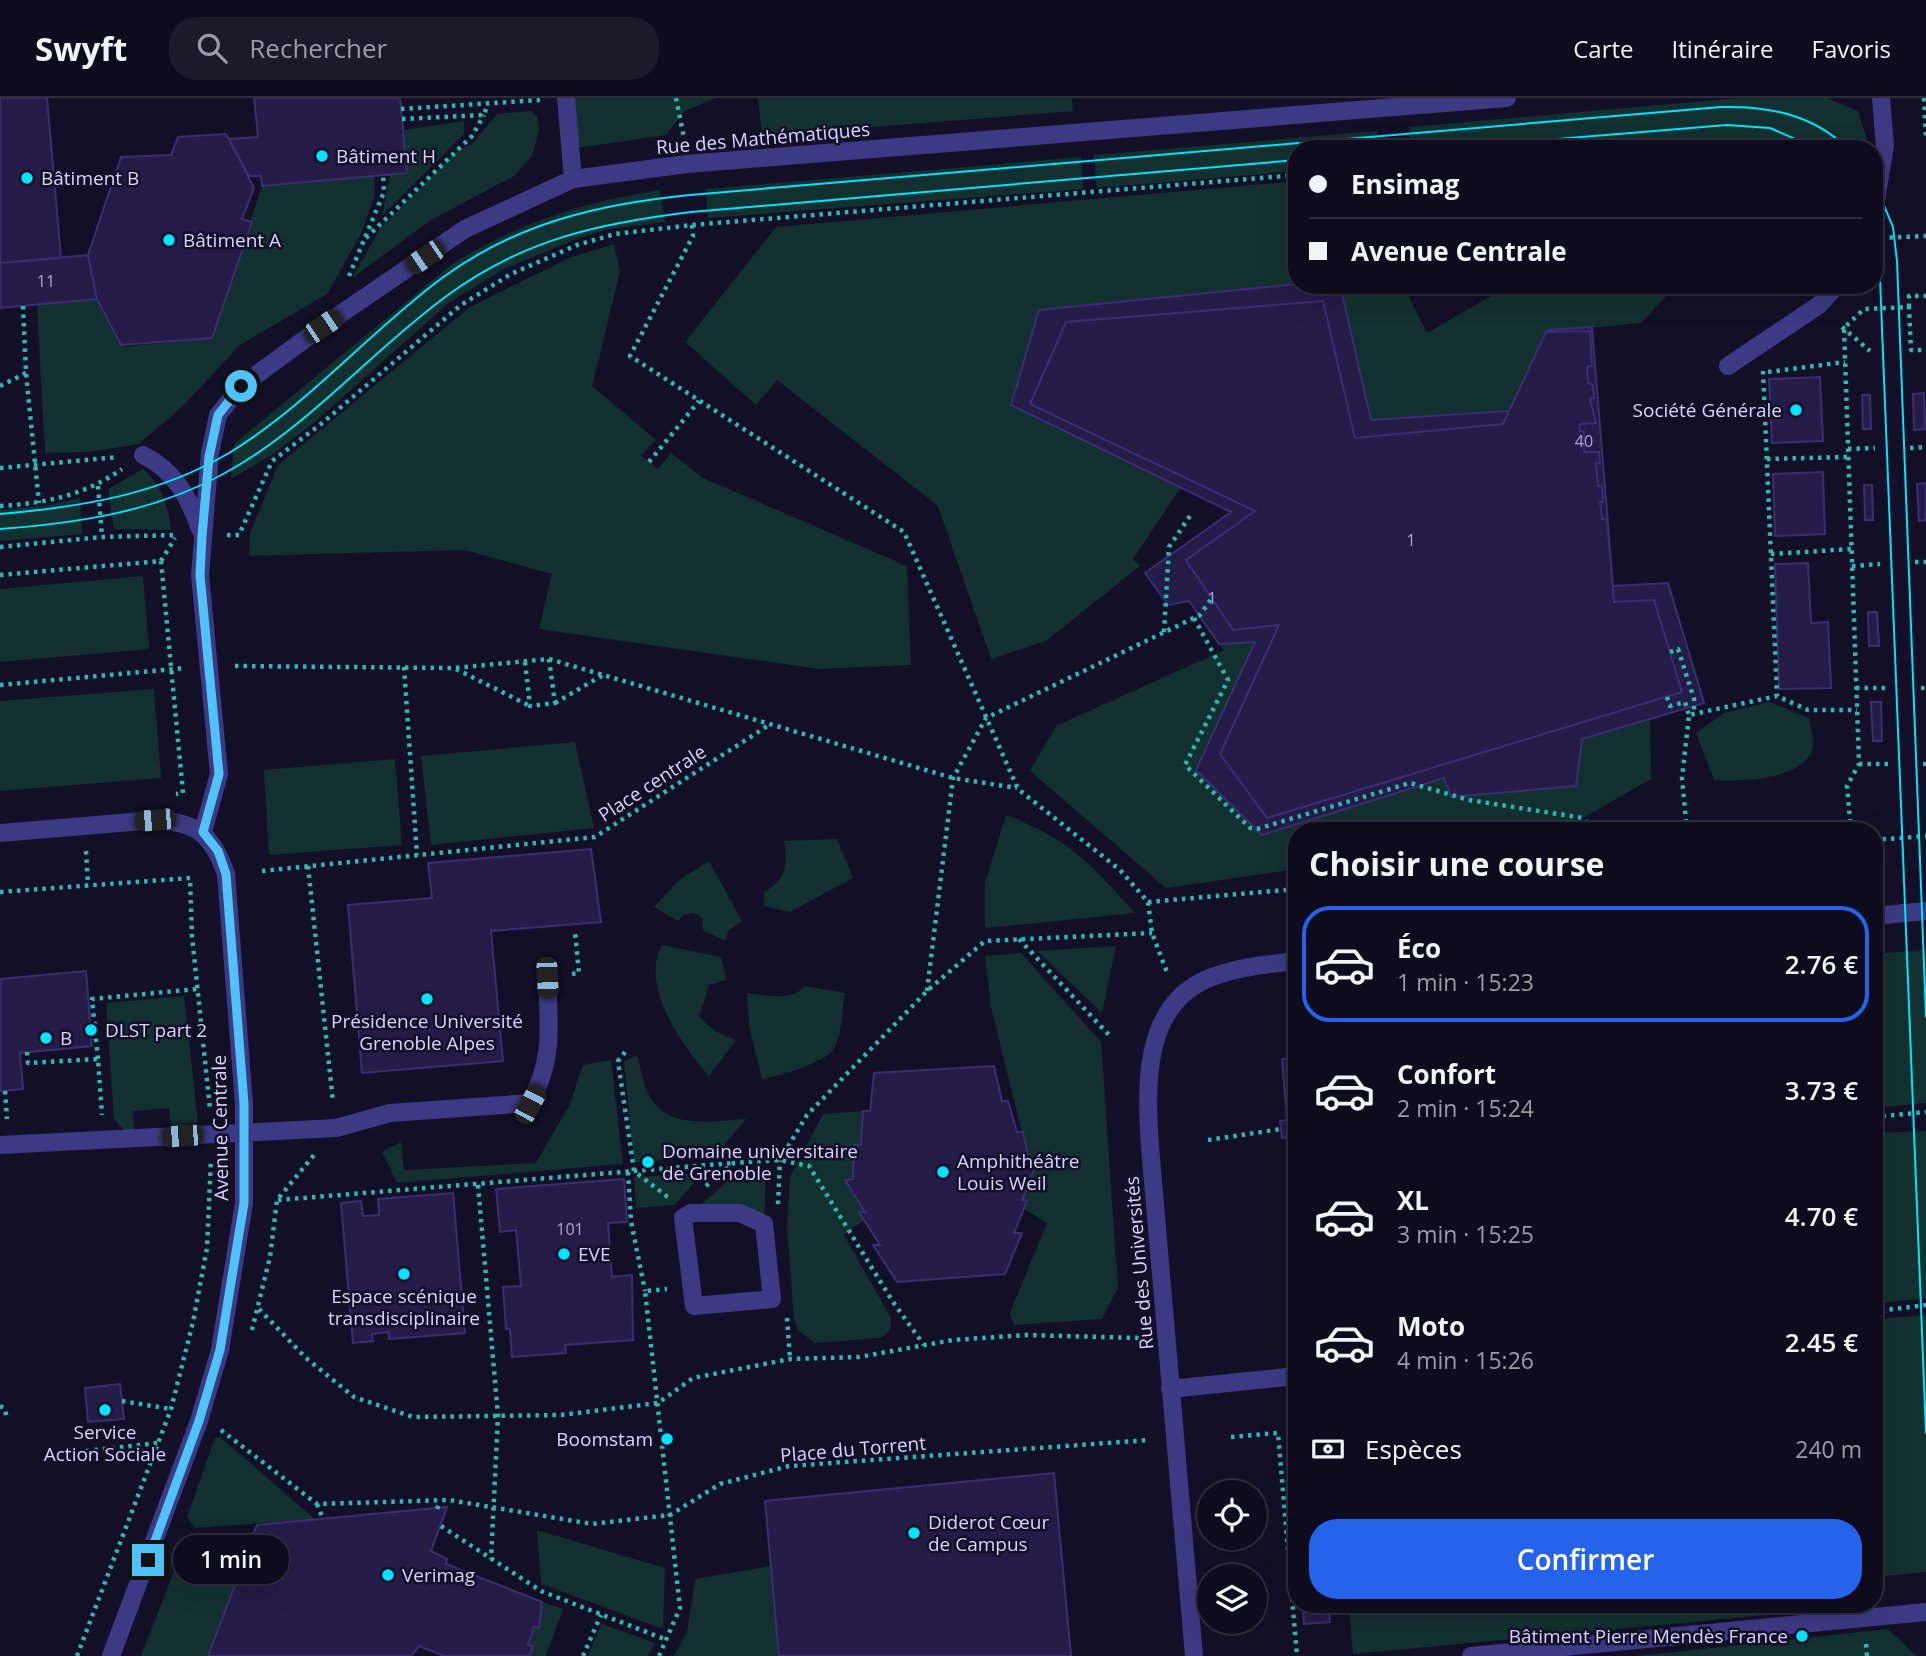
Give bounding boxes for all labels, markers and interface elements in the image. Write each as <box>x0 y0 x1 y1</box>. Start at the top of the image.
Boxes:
search box <box>169 17 659 80</box>
text: Swyft <box>35 26 127 71</box>
icon: search <box>193 29 231 67</box>
text: Rechercher <box>249 30 387 66</box>
text: Carte <box>1573 32 1634 65</box>
text: Itinéraire <box>1672 32 1774 65</box>
text: Favoris <box>1812 32 1891 65</box>
street label: Rue des Mathématiques <box>655 116 871 160</box>
place label: Bâtiment H <box>336 143 436 169</box>
marker: Bâtiment H <box>314 148 330 164</box>
place label: Bâtiment B <box>41 165 139 191</box>
text: Ensimag <box>1351 166 1459 202</box>
marker: Bâtiment B <box>19 170 35 186</box>
place label: Bâtiment A <box>183 227 281 253</box>
marker: Bâtiment A <box>161 232 177 248</box>
text: Avenue Centrale <box>1351 233 1567 269</box>
car <box>402 237 449 277</box>
house number: 11 <box>37 270 55 292</box>
car <box>300 306 347 346</box>
route start <box>225 370 257 402</box>
place label: Société Générale <box>1633 397 1782 423</box>
marker: Société Générale <box>1788 402 1804 418</box>
house number: 40 <box>1575 430 1593 452</box>
house number: 1 <box>1406 529 1416 551</box>
house number: 1 <box>1207 587 1217 609</box>
street label: Place centrale <box>593 738 711 828</box>
car <box>134 808 177 832</box>
text: Choisir une course <box>1309 842 1604 885</box>
text: Éco <box>1397 930 1441 966</box>
icon: car <box>1313 933 1376 996</box>
text: 2.76 € <box>1785 946 1858 982</box>
car <box>536 956 559 1000</box>
text: 1 min · 15:23 <box>1397 966 1534 998</box>
marker: Présidence Université Grenoble Alpes <box>419 991 435 1007</box>
place label: Présidence Université Grenoble Alpes <box>331 1008 523 1056</box>
place label: DLST part 2 <box>105 1017 207 1043</box>
marker: DLST part 2 <box>83 1022 99 1038</box>
place label: B <box>60 1025 72 1051</box>
marker: B <box>38 1030 54 1046</box>
street label: Avenue Centrale <box>206 1055 234 1201</box>
text: Confort <box>1397 1056 1496 1092</box>
icon: car <box>1313 1059 1376 1122</box>
text: 3.73 € <box>1785 1072 1858 1108</box>
car <box>511 1081 550 1127</box>
text: 2 min · 15:24 <box>1397 1092 1534 1124</box>
car <box>161 1124 204 1148</box>
place label: Domaine universitaire de Grenoble <box>662 1138 858 1186</box>
place label: Amphithéâtre Louis Weil <box>957 1148 1080 1196</box>
marker: Domaine universitaire de Grenoble <box>640 1154 656 1170</box>
marker: Amphithéâtre Louis Weil <box>935 1164 951 1180</box>
street label: Rue des Universités <box>1118 1175 1160 1351</box>
text: XL <box>1397 1182 1429 1218</box>
icon: car <box>1313 1185 1376 1248</box>
text: 4.70 € <box>1785 1198 1858 1234</box>
house number: 101 <box>556 1218 584 1240</box>
text: 3 min · 15:25 <box>1397 1218 1534 1250</box>
place label: EVE <box>578 1241 610 1267</box>
marker: EVE <box>556 1246 572 1262</box>
marker: Espace scénique transdisciplinaire <box>396 1266 412 1282</box>
place label: Espace scénique transdisciplinaire <box>328 1283 480 1331</box>
text: Moto <box>1397 1308 1465 1344</box>
icon: car <box>1313 1311 1376 1374</box>
text: 2.45 € <box>1785 1324 1858 1360</box>
text: 4 min · 15:26 <box>1397 1344 1534 1376</box>
marker: Service Action Sociale <box>97 1402 113 1418</box>
place label: Service Action Sociale <box>44 1419 166 1467</box>
place label: Boomstam <box>556 1426 653 1452</box>
street label: Place du Torrent <box>779 1430 927 1468</box>
icon: cash <box>1309 1430 1347 1468</box>
marker: Boomstam <box>659 1431 675 1447</box>
text: Espèces <box>1365 1431 1462 1467</box>
text: 240 m <box>1795 1433 1862 1465</box>
map controls <box>1197 1480 1267 1634</box>
button: locate <box>1197 1480 1267 1550</box>
place label: Diderot Cœur de Campus <box>928 1509 1049 1557</box>
button: Confirmer <box>1309 1519 1862 1599</box>
marker: Diderot Cœur de Campus <box>906 1525 922 1541</box>
callout: 1 min <box>172 1536 288 1584</box>
text: 1 min <box>200 1543 262 1575</box>
route end <box>132 1544 164 1576</box>
place label: Verimag <box>402 1562 475 1588</box>
button: layers <box>1197 1564 1267 1634</box>
marker: Verimag <box>380 1567 396 1583</box>
place label: Bâtiment Pierre Mendès France <box>1509 1623 1788 1649</box>
marker: Bâtiment Pierre Mendès France <box>1794 1628 1810 1644</box>

